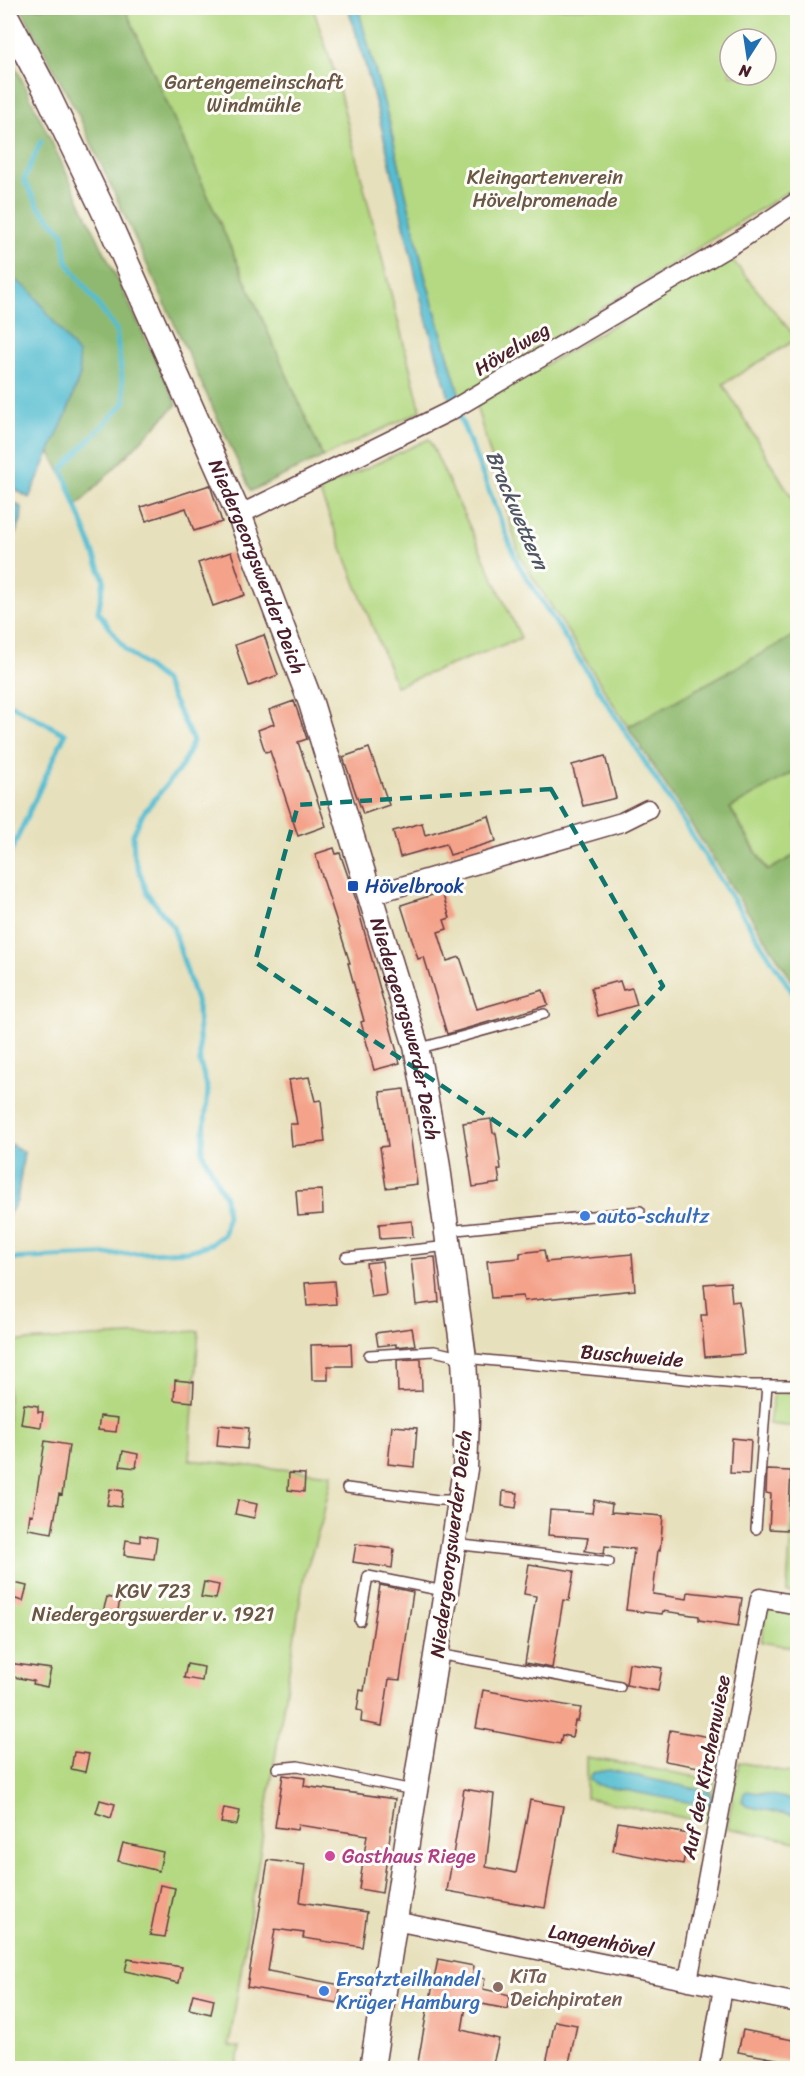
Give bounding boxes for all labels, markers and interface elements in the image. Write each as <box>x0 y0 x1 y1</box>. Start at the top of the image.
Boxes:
north arrow <box>718 27 778 87</box>
text: N <box>736 56 754 87</box>
park label: Gartengemeinschaft Windmühle <box>165 65 344 123</box>
park label: Kleingartenverein Hövelpromenade <box>467 160 623 218</box>
street label: Hövelweg <box>467 312 557 386</box>
water label: Brackwettern <box>475 444 560 578</box>
street label: Niedergeorgswerder Deich <box>199 453 316 679</box>
place label: Hövelbrook <box>365 869 465 904</box>
marker: Hövelbrook <box>346 879 360 893</box>
street label: Niedergeorgswerder Deich <box>360 913 450 1143</box>
place label: auto-schultz <box>597 1199 710 1234</box>
marker: auto-schultz <box>578 1209 592 1223</box>
street label: Buschweide <box>579 1334 685 1378</box>
street label: Niedergeorgswerder Deich <box>420 1428 482 1660</box>
park label: KGV 723 Niedergeorgswerder v. 1921 <box>32 1574 274 1632</box>
street label: Auf der Kirchenwiese <box>671 1672 741 1863</box>
place label: Gasthaus Riege <box>342 1839 476 1874</box>
marker: Gasthaus Riege <box>323 1849 337 1863</box>
street label: Langenhövel <box>545 1914 657 1968</box>
place label: KiTa Deichpiraten <box>510 1959 623 2017</box>
place label: Ersatzteilhandel Krüger Hamburg <box>336 1962 481 2020</box>
marker: KiTa Deichpiraten <box>491 1980 505 1994</box>
marker: Ersatzteilhandel Krüger Hamburg <box>317 1984 331 1998</box>

